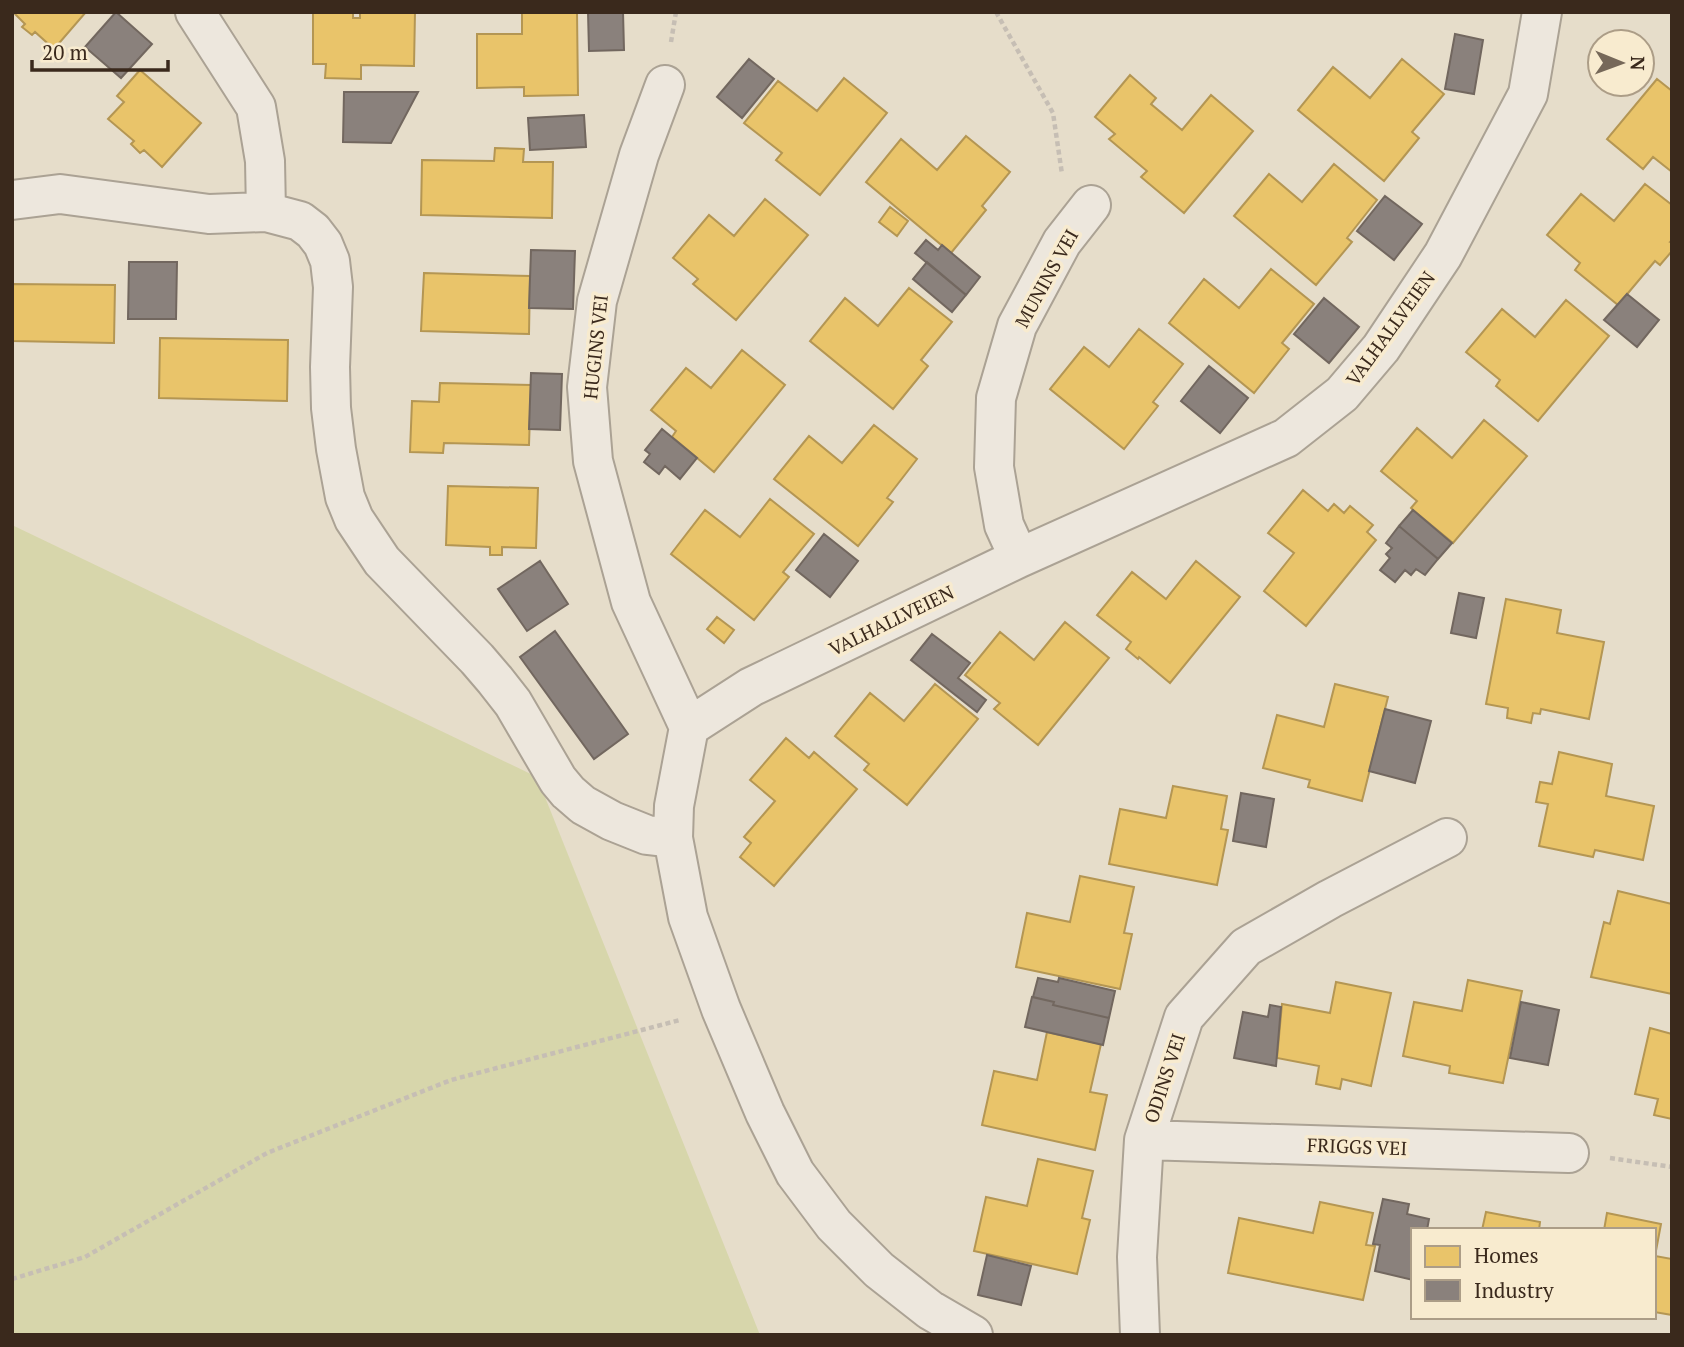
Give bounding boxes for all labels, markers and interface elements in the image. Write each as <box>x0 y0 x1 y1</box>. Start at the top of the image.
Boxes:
scale bar <box>32 28 168 72</box>
north arrow <box>1586 28 1656 98</box>
text: 20 m <box>42 38 88 66</box>
text: N <box>1626 56 1651 71</box>
street label: MUNINS VEI <box>1009 224 1083 332</box>
street label: VALHALLVEIEN <box>1340 266 1440 390</box>
street label: HUGINS VEI <box>577 293 613 401</box>
street label: VALHALLVEIEN <box>824 579 958 661</box>
street label: ODINS VEI <box>1138 1030 1190 1126</box>
street label: FRIGGS VEI <box>1306 1132 1408 1160</box>
legend <box>1411 1228 1656 1319</box>
text: Homes <box>1474 1241 1539 1269</box>
text: Industry <box>1474 1276 1554 1304</box>

